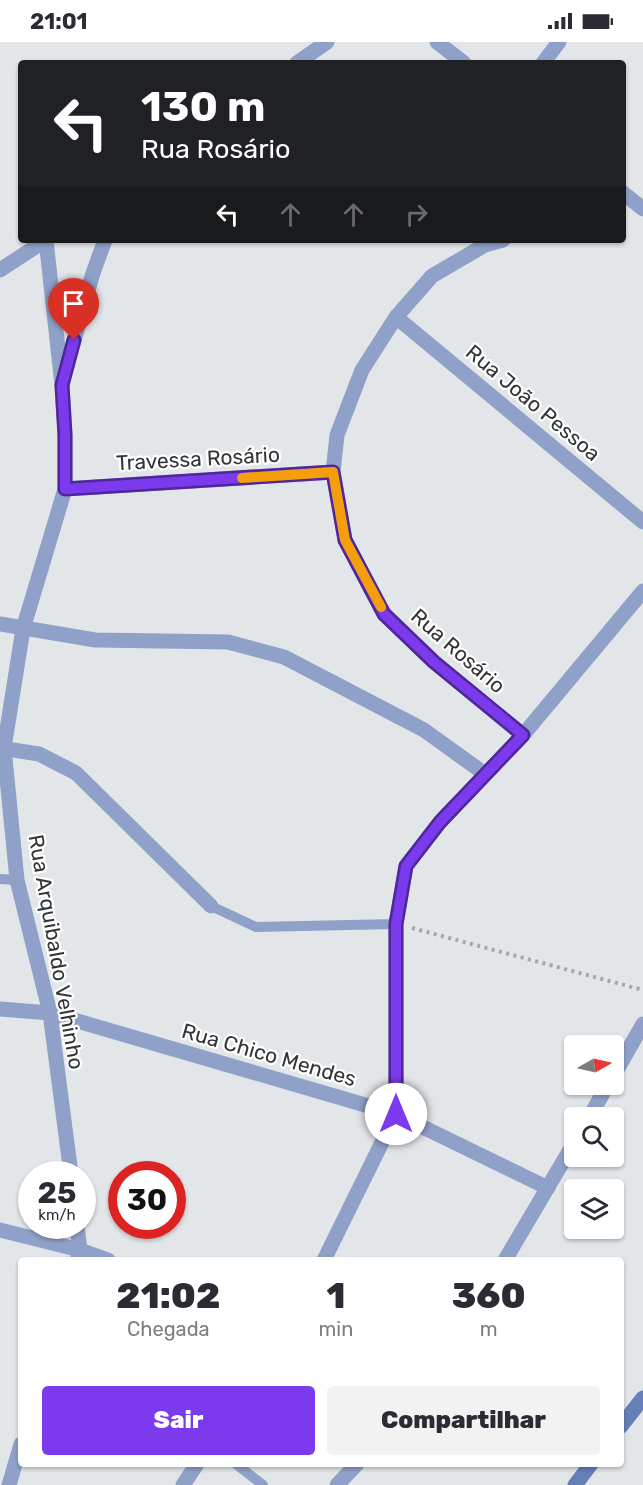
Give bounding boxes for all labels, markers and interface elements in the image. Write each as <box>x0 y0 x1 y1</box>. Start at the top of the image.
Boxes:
text: 21:01 <box>30 8 88 35</box>
text: 130 m <box>141 82 266 132</box>
icon: left <box>42 84 120 162</box>
text: Rua Rosário <box>141 133 290 165</box>
icon: left <box>211 198 244 231</box>
icon: ahead <box>274 198 307 231</box>
icon: ahead <box>337 198 370 231</box>
icon: right <box>400 198 433 231</box>
pin <box>48 278 99 340</box>
icon: arrive <box>57 287 90 320</box>
street label: Rua João Pessoa <box>461 339 606 466</box>
street label: Travessa Rosário <box>115 442 280 475</box>
street label: Rua Rosário <box>406 603 510 698</box>
street label: Rua Arquibaldo Velhinho <box>24 833 89 1071</box>
street label: Rua Chico Mendes <box>179 1018 359 1091</box>
north arrow <box>564 1035 624 1095</box>
map controls <box>564 1035 624 1239</box>
position arrow <box>364 1082 428 1146</box>
button: search <box>564 1107 624 1167</box>
speed limit sign: 30 <box>108 1161 186 1239</box>
text: 25 <box>38 1175 76 1211</box>
button: layers <box>564 1179 624 1239</box>
text: km/h <box>38 1206 76 1224</box>
text: 21:02 <box>116 1274 220 1317</box>
text: 1 <box>326 1274 345 1317</box>
text: 360 <box>452 1274 526 1317</box>
text: Chegada <box>127 1317 210 1341</box>
text: min <box>319 1317 353 1341</box>
text: m <box>480 1317 498 1341</box>
button: Sair <box>42 1386 315 1455</box>
button: Compartilhar <box>327 1386 600 1455</box>

